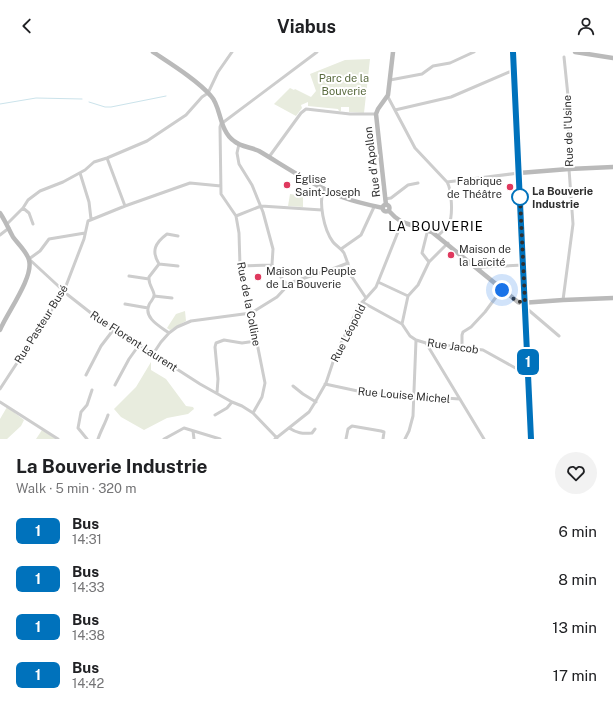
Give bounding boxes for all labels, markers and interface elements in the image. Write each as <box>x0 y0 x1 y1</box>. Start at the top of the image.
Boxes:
icon: back <box>16 15 38 37</box>
icon: person <box>575 15 597 37</box>
text: Viabus <box>277 16 336 37</box>
park label: Parc de la Bouverie <box>319 72 369 97</box>
street label: Rue de l'Usine <box>561 95 575 167</box>
street label: Rue d'Apollon <box>362 126 382 198</box>
place label: Église Saint-Joseph <box>295 172 360 198</box>
place label: Fabrique de Théâtre <box>447 175 502 200</box>
marker: Église Saint-Joseph <box>282 180 292 190</box>
marker: Fabrique de Théâtre <box>505 182 515 192</box>
place label: La Bouverie Industrie <box>532 185 593 210</box>
marker: La Bouverie Industrie <box>511 188 529 206</box>
district label: LA BOUVERIE <box>388 219 484 234</box>
place label: Maison de la Laïcité <box>459 243 511 268</box>
marker: Maison de la Laïcité <box>446 250 456 260</box>
street label: Rue de la Colline <box>235 261 263 347</box>
place label: Maison du Peuple de La Bouverie <box>266 265 356 290</box>
marker: Maison du Peuple de La Bouverie <box>253 272 263 282</box>
your location <box>492 280 512 300</box>
street label: Rue Pasteur Busé <box>12 283 70 365</box>
street label: Rue Léopold <box>328 302 368 364</box>
street label: Rue Florent Laurent <box>88 308 180 374</box>
street label: Rue Jacob <box>427 336 480 356</box>
line badge: 1 <box>515 349 541 375</box>
text: 1 <box>525 354 531 370</box>
street label: Rue Louise Michel <box>357 385 451 405</box>
button: heart <box>555 452 597 494</box>
text: La Bouverie Industrie <box>16 455 208 477</box>
text: Walk · 5 min · 320 m <box>16 481 136 496</box>
text: Bus <box>72 515 99 532</box>
text: 1 <box>35 523 41 539</box>
text: 6 min <box>559 523 597 540</box>
text: 14:31 <box>72 532 102 547</box>
text: Bus <box>72 563 99 580</box>
text: 1 <box>35 571 41 587</box>
text: 8 min <box>558 571 597 588</box>
text: 14:33 <box>72 580 105 595</box>
text: Bus <box>72 611 99 628</box>
text: 1 <box>35 619 41 635</box>
text: 13 min <box>552 619 597 636</box>
text: 14:38 <box>72 628 105 643</box>
text: Bus <box>72 659 99 676</box>
text: 1 <box>35 667 41 683</box>
text: 17 min <box>553 667 597 684</box>
text: 14:42 <box>72 676 104 691</box>

